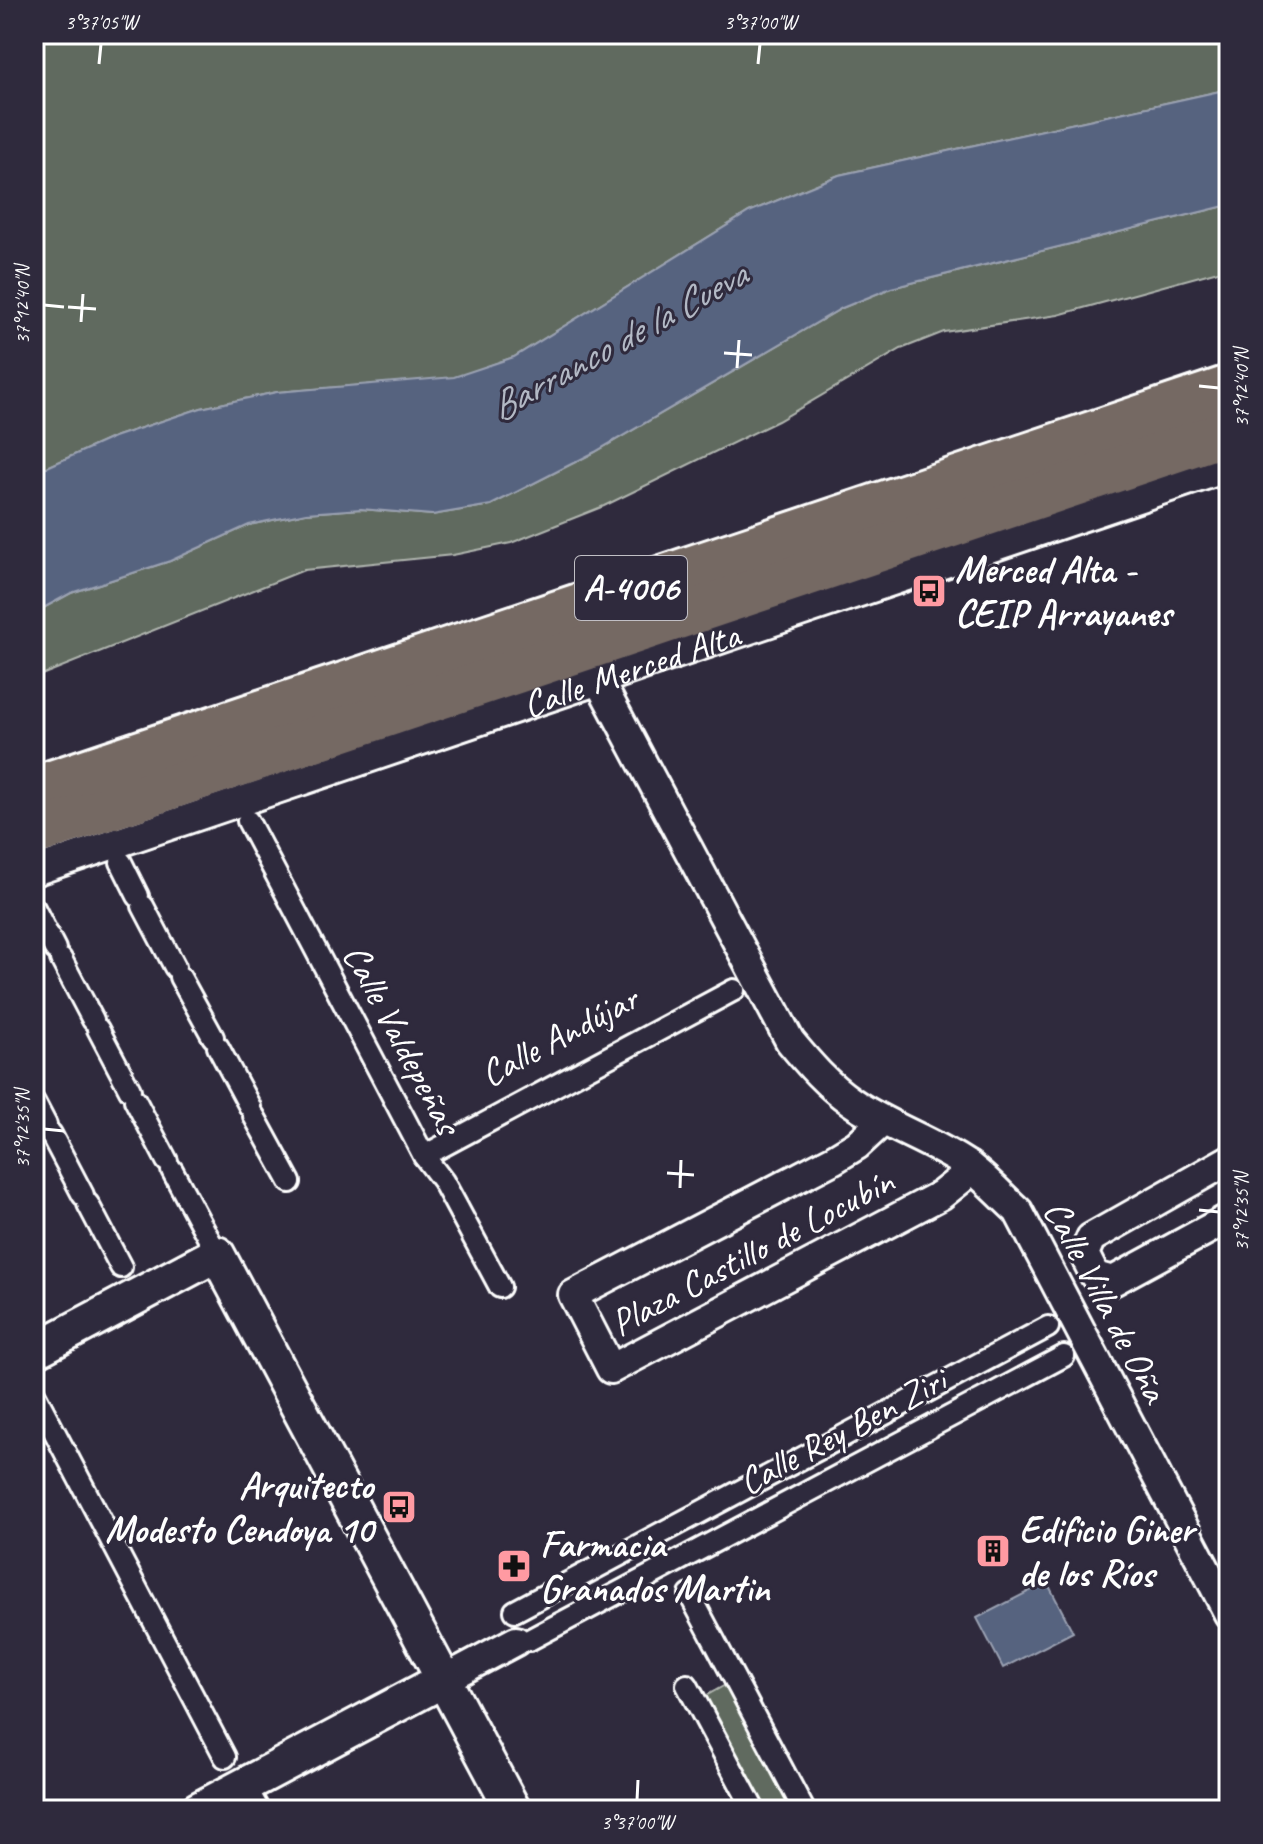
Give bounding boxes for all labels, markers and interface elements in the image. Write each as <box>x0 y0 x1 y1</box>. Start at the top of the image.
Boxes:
text: 3°37'05"W <box>65 10 141 35</box>
text: 3°37'00"W <box>724 10 800 35</box>
water label: Barranco de la Cueva <box>481 248 759 432</box>
text: 37°12'40"N <box>10 263 35 344</box>
text: 37°12'40"N <box>1229 346 1254 427</box>
place label: Merced Alta - CEIP Arrayanes <box>955 546 1175 637</box>
road number: A-4006 <box>575 556 687 620</box>
bus stop icon: Merced Alta - CEIP Arrayanes <box>910 572 948 610</box>
street label: Calle Merced Alta <box>516 610 748 728</box>
street label: Calle Valdepeñas <box>332 936 474 1146</box>
street label: Calle Andújar <box>472 974 648 1097</box>
text: 37°12'35"N <box>10 1087 35 1168</box>
street label: Plaza Castillo de Locubín <box>602 1157 903 1346</box>
text: 37°12'35"N <box>1229 1170 1254 1251</box>
street label: Calle Villa de Oña <box>1033 1192 1180 1412</box>
street label: Calle Rey Ben Ziri <box>730 1354 958 1505</box>
place label: Arquitecto Modesto Cendoya 10 <box>105 1462 377 1553</box>
bus stop icon: Arquitecto Modesto Cendoya 10 <box>380 1488 418 1526</box>
place label: Edificio Giner de los Ríos <box>1019 1506 1198 1597</box>
place label: Farmacia Granados Martin <box>540 1521 771 1612</box>
building icon: Edificio Giner de los Ríos <box>974 1532 1012 1570</box>
pharmacy icon: Farmacia Granados Martin <box>495 1547 533 1585</box>
text: 3°37'00"W <box>601 1810 677 1835</box>

